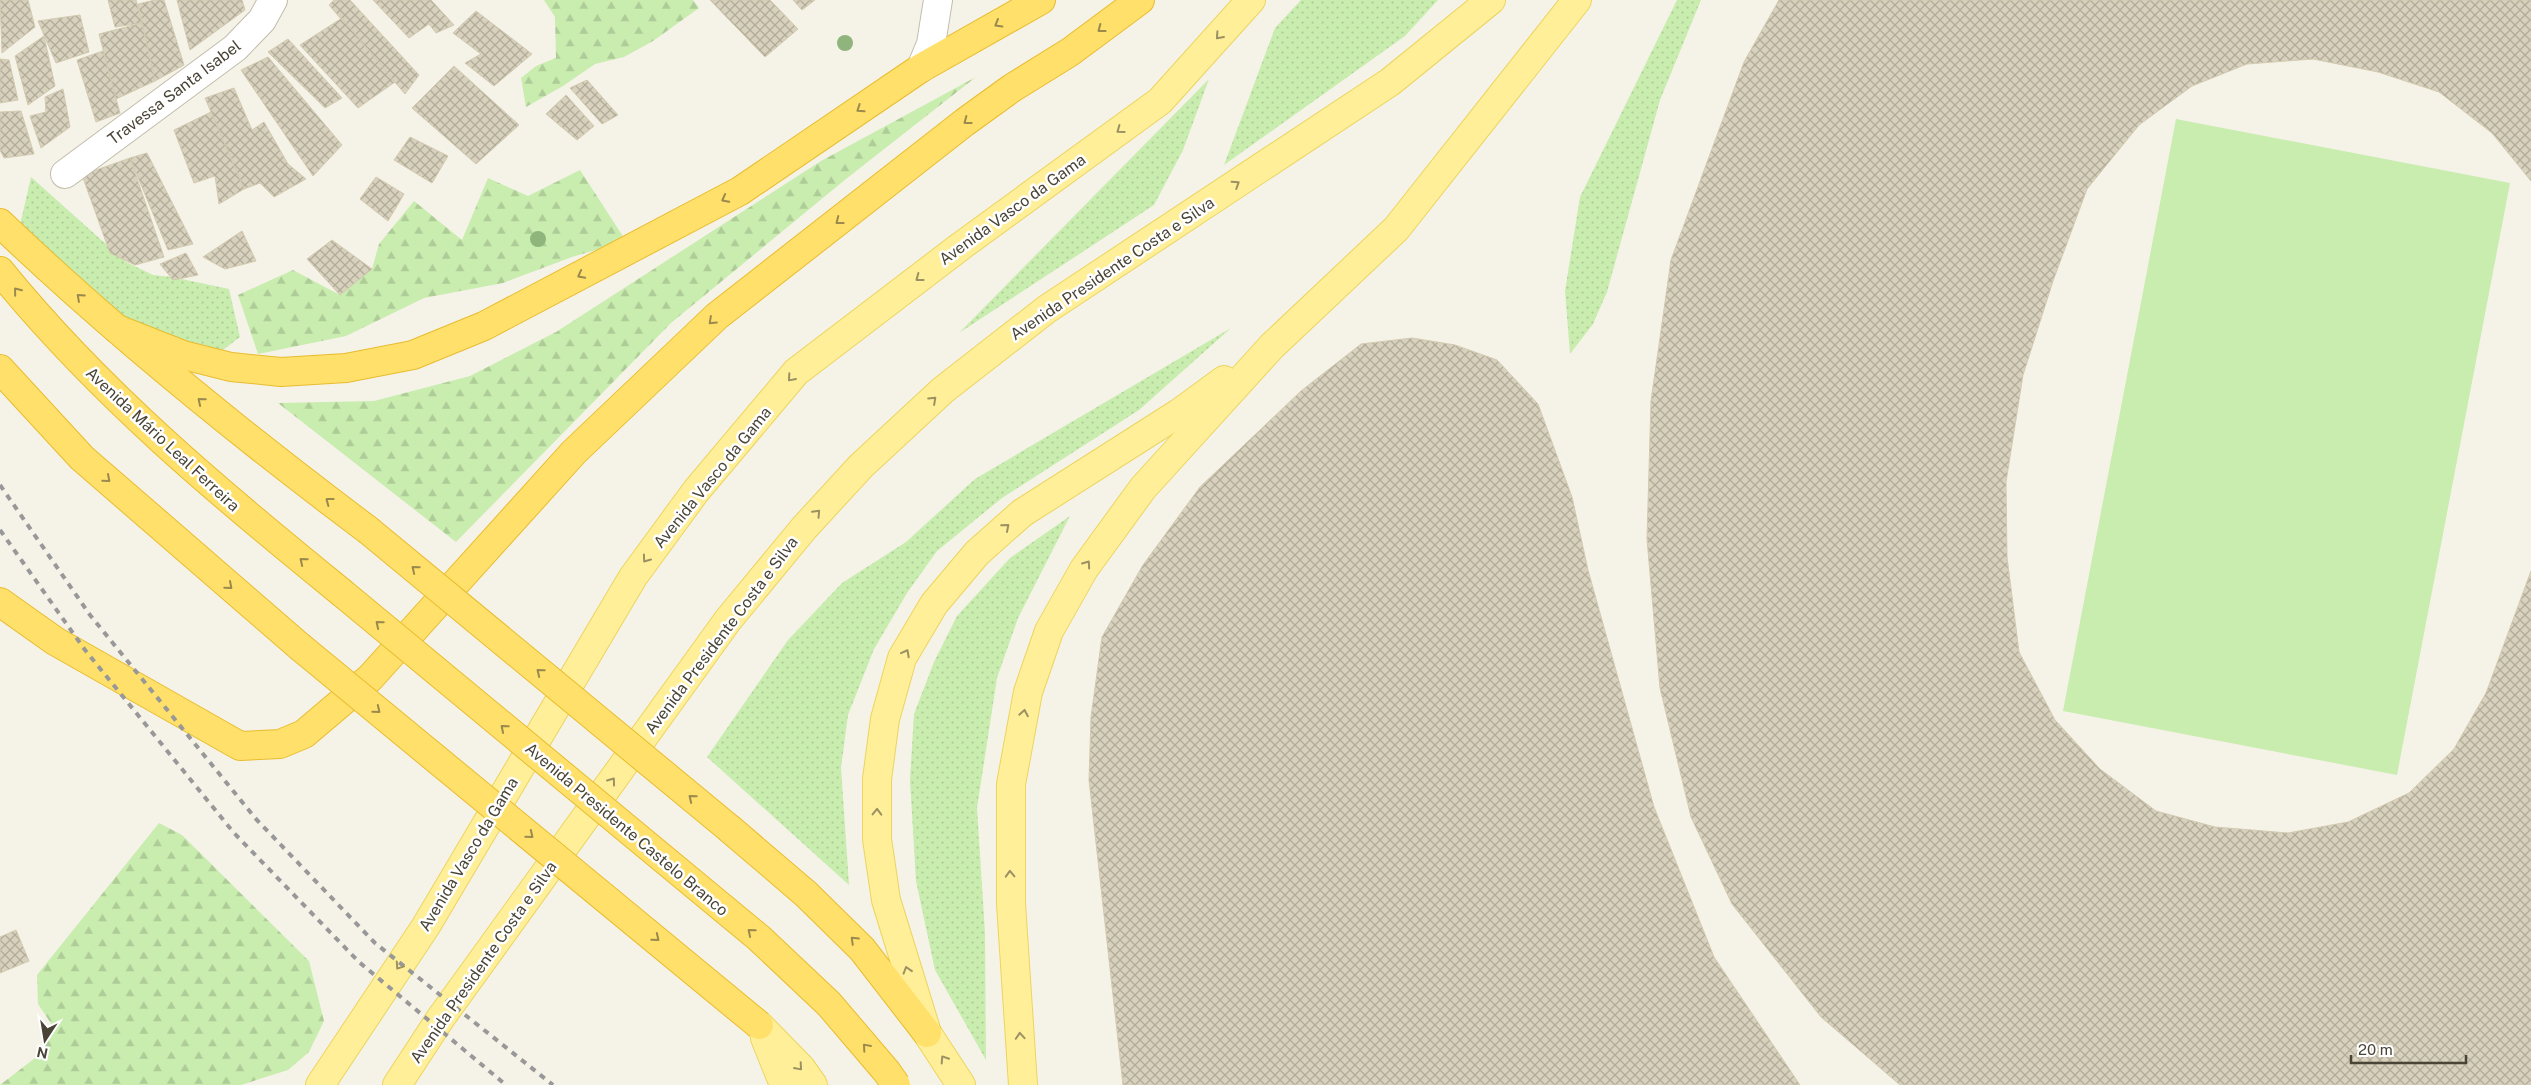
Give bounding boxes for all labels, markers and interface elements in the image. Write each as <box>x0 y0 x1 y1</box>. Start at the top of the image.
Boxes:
one-way arrow <box>995 18 1004 28</box>
one-way arrow <box>1097 23 1107 32</box>
one-way arrow <box>1215 31 1224 40</box>
street label: Travessa Santa Isabel <box>104 36 245 149</box>
one-way arrow <box>857 103 866 113</box>
one-way arrow <box>964 115 973 123</box>
one-way arrow <box>1117 124 1126 132</box>
street label: Avenida Vasco da Gama <box>935 150 1089 269</box>
one-way arrow <box>1231 181 1240 190</box>
one-way arrow <box>721 193 730 203</box>
street label: Avenida Presidente Costa e Silva <box>1007 193 1218 344</box>
one-way arrow <box>836 215 845 223</box>
one-way arrow <box>577 269 586 279</box>
one-way arrow <box>916 273 925 281</box>
one-way arrow <box>14 288 22 297</box>
one-way arrow <box>77 294 86 303</box>
one-way arrow <box>708 315 717 324</box>
street label: Avenida Mário Leal Ferreira <box>82 363 243 516</box>
one-way arrow <box>788 373 797 382</box>
one-way arrow <box>927 397 936 406</box>
one-way arrow <box>198 398 207 406</box>
street label: Avenida Vasco da Gama <box>650 403 775 552</box>
one-way arrow <box>101 473 110 482</box>
one-way arrow <box>325 498 335 507</box>
one-way arrow <box>811 510 820 519</box>
one-way arrow <box>1001 524 1010 533</box>
street label: Avenida Presidente Costa e Silva <box>641 533 802 738</box>
one-way arrow <box>643 553 652 563</box>
one-way arrow <box>300 559 309 567</box>
one-way arrow <box>1081 561 1090 570</box>
one-way arrow <box>411 565 420 574</box>
one-way arrow <box>223 580 232 589</box>
one-way arrow <box>376 621 385 630</box>
one-way arrow <box>900 649 910 658</box>
one-way arrow <box>537 670 546 678</box>
one-way arrow <box>372 704 381 713</box>
one-way arrow <box>1019 708 1029 717</box>
one-way arrow <box>501 724 510 733</box>
street label: Avenida Presidente Castelo Branco <box>521 739 732 920</box>
street label: Avenida Vasco da Gama <box>415 774 522 935</box>
one-way arrow <box>606 777 615 787</box>
one-way arrow <box>689 794 698 803</box>
one-way arrow <box>872 807 882 815</box>
one-way arrow <box>525 830 534 839</box>
street label: Avenida Presidente Costa e Silva <box>406 858 561 1067</box>
one-way arrow <box>1005 870 1016 878</box>
one-way arrow <box>748 929 757 938</box>
one-way arrow <box>650 933 659 941</box>
one-way arrow <box>850 937 859 946</box>
one-way arrow <box>396 961 405 970</box>
one-way arrow <box>903 967 913 975</box>
north arrow <box>20 1015 70 1065</box>
one-way arrow <box>1014 1032 1025 1040</box>
scale bar <box>2351 1032 2466 1064</box>
text: 20 m <box>2358 1041 2393 1058</box>
one-way arrow <box>862 1043 871 1052</box>
text: N <box>35 1044 49 1062</box>
one-way arrow <box>941 1056 950 1065</box>
one-way arrow <box>794 1061 803 1070</box>

